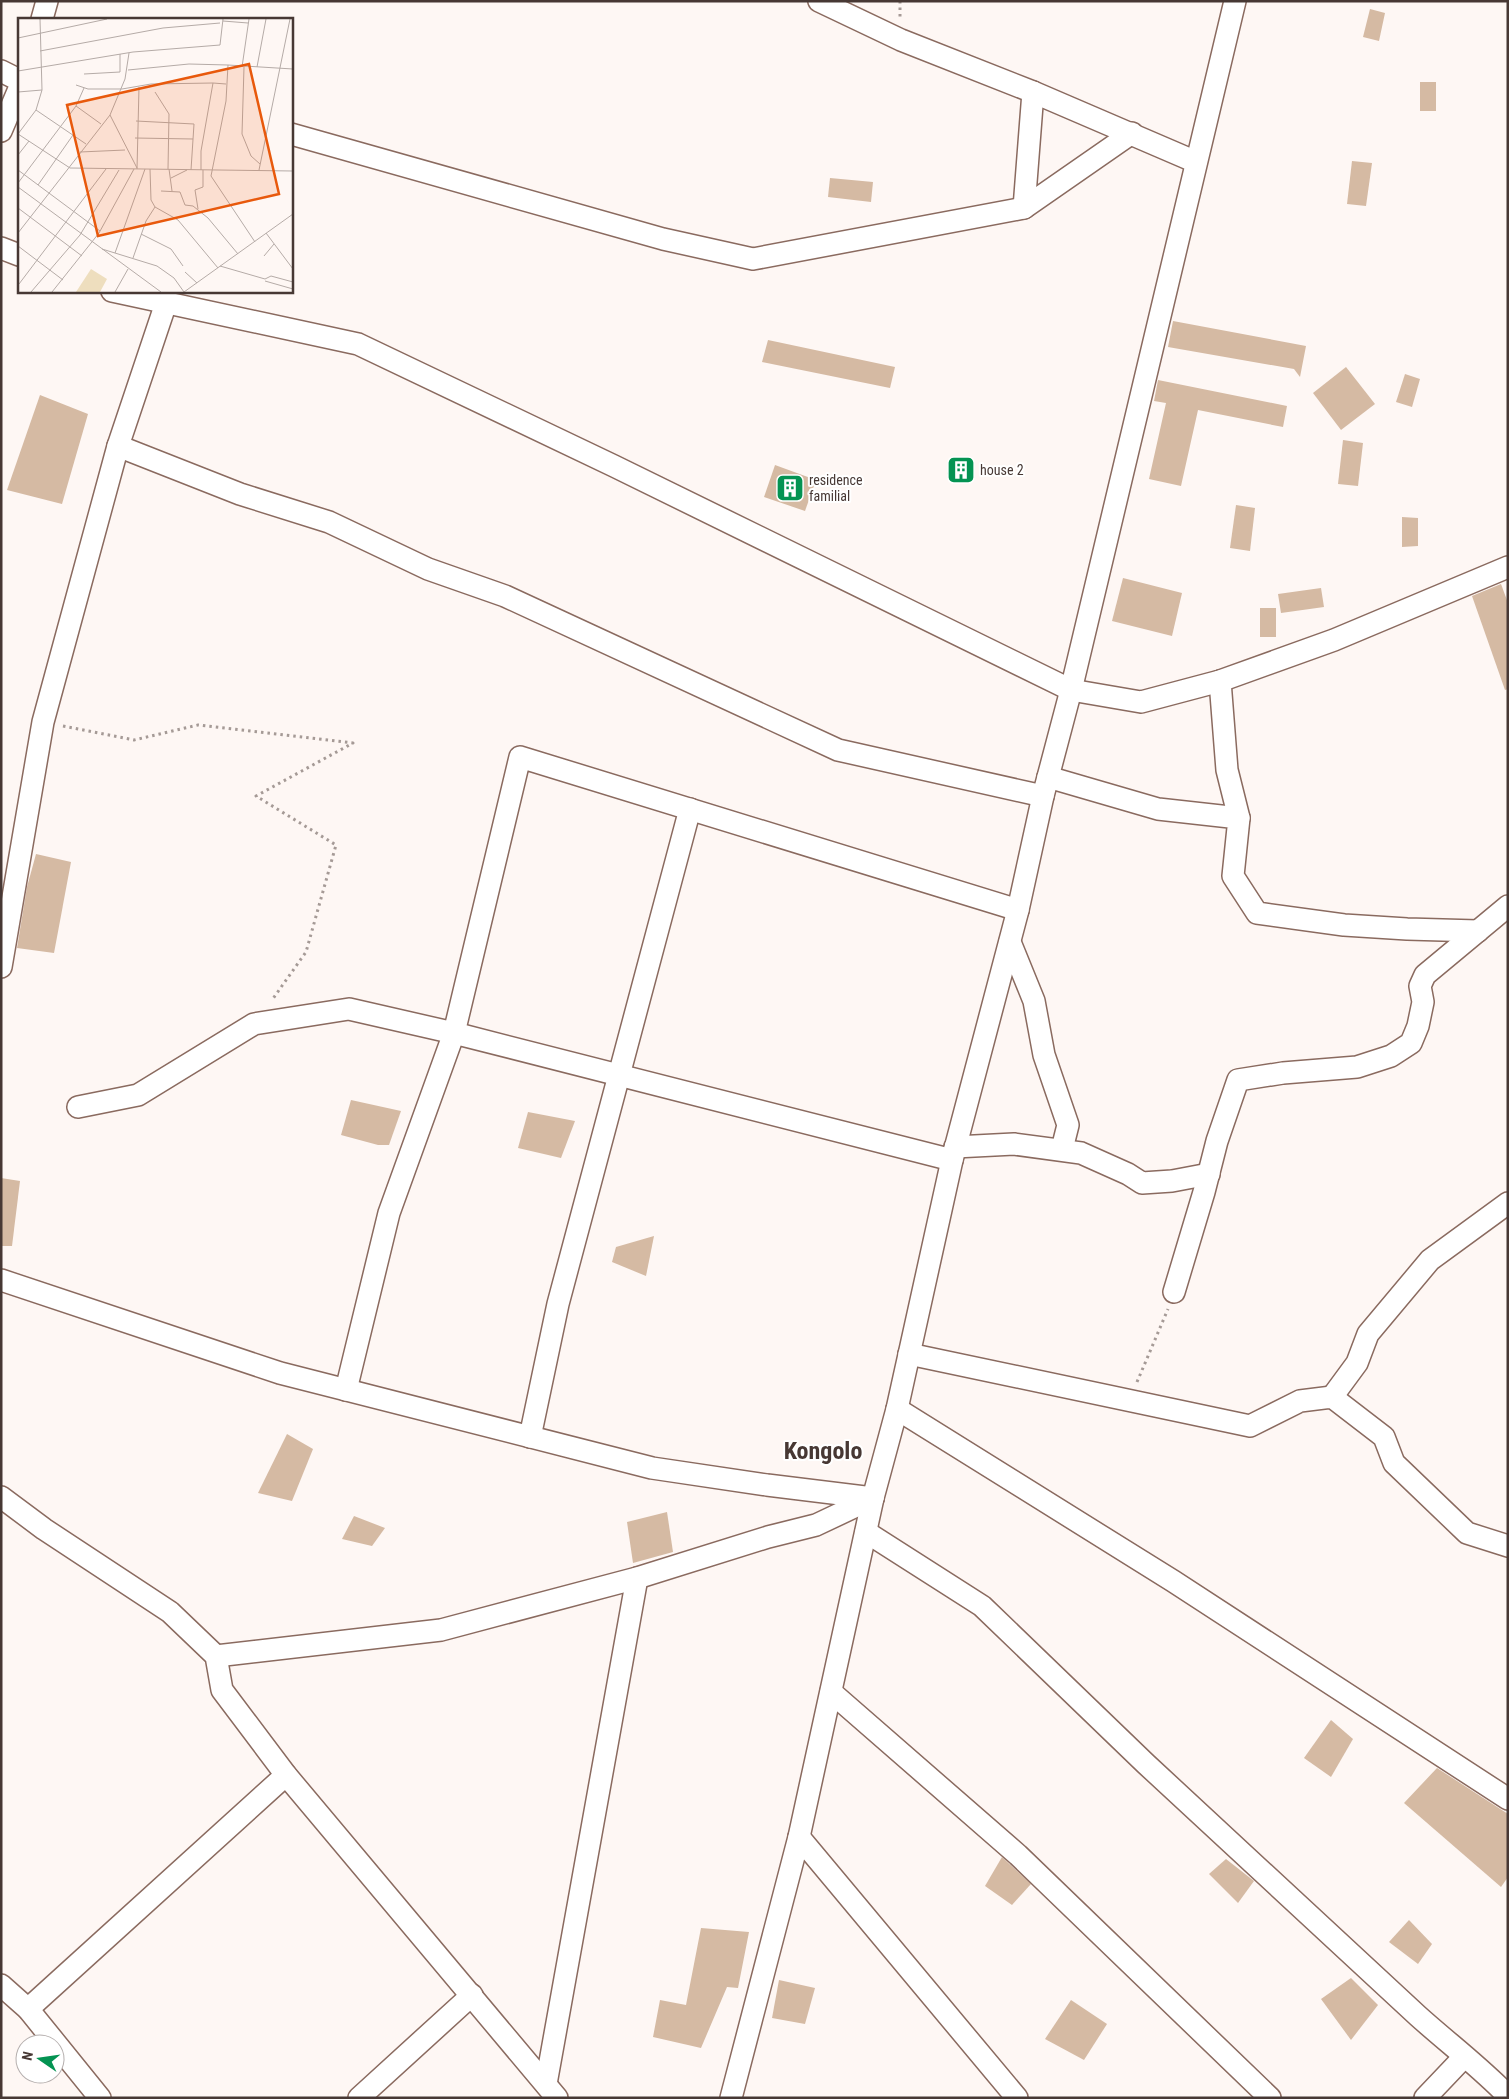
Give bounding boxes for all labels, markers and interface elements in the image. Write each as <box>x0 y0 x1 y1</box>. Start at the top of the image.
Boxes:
inset map <box>18 18 292 292</box>
building icon: house 2 <box>946 455 976 485</box>
place label: house 2 <box>980 462 1024 478</box>
place label: residence familial <box>809 472 863 504</box>
building icon: residence familial <box>775 473 805 503</box>
district label: Kongolo <box>784 1437 862 1465</box>
north arrow <box>15 2034 65 2084</box>
text: N <box>19 2050 36 2062</box>

